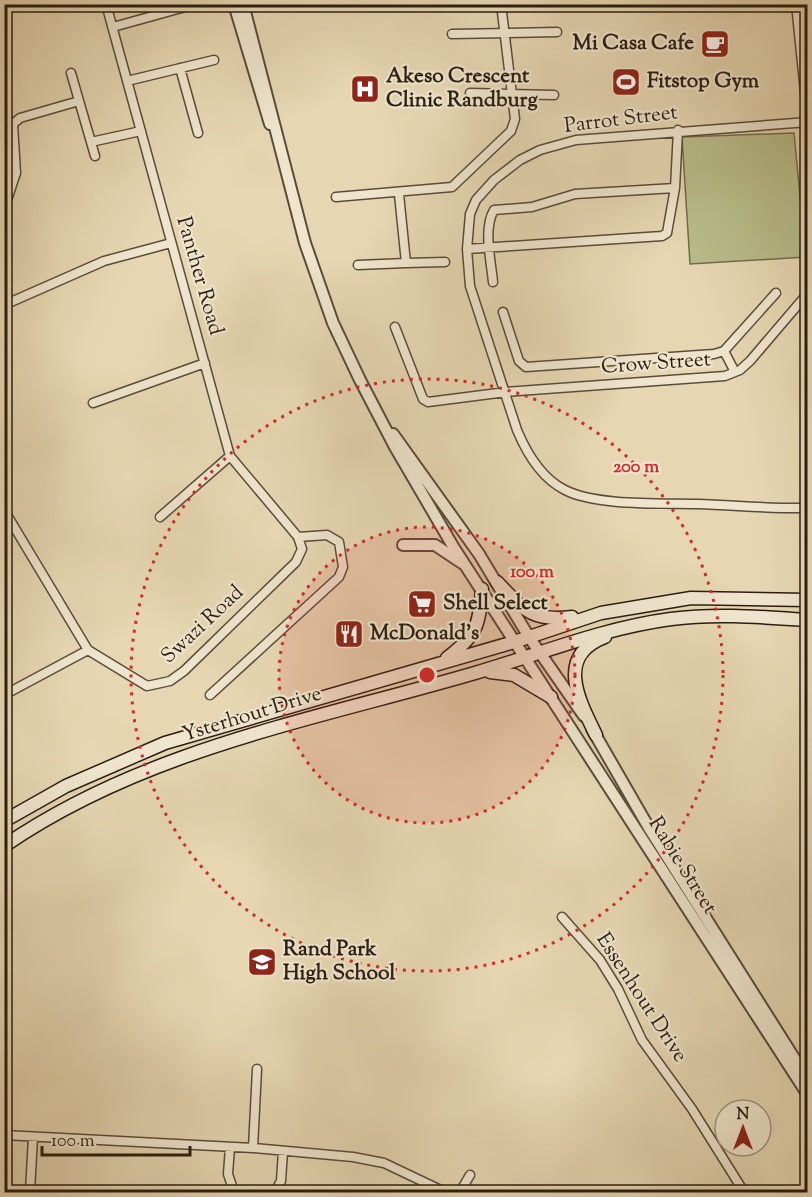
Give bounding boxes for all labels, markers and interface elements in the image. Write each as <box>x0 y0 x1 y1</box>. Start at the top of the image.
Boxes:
cafe icon: Mi Casa Cafe <box>699 28 731 60</box>
place label: Mi Casa Cafe <box>573 29 694 59</box>
place label: Akeso Crescent Clinic Randburg <box>386 62 538 116</box>
sports icon: Fitstop Gym <box>610 66 642 98</box>
place label: Fitstop Gym <box>647 67 760 97</box>
hospital icon: Akeso Crescent Clinic Randburg <box>349 73 381 105</box>
street label: Parrot Street <box>563 98 679 142</box>
street label: Panther Road <box>168 213 230 339</box>
street label: Crow Street <box>600 345 712 383</box>
text: 200 m <box>613 455 659 481</box>
text: 100 m <box>510 560 554 586</box>
street label: Swazi Road <box>155 579 251 671</box>
supermarket icon: Shell Select <box>406 588 438 620</box>
place label: Shell Select <box>443 589 549 619</box>
restaurant icon: McDonald's <box>333 618 365 650</box>
place label: McDonald's <box>370 619 479 649</box>
centre of rings <box>417 665 437 685</box>
street label: Ysterhout Drive <box>179 680 325 750</box>
street label: Rabie Street <box>640 811 724 921</box>
street label: Essenhout Drive <box>588 927 694 1069</box>
place label: Rand Park High School <box>283 935 395 989</box>
school or university icon: Rand Park High School <box>246 946 278 978</box>
north arrow <box>713 1098 773 1158</box>
text: N <box>737 1104 750 1127</box>
scale bar <box>42 1119 190 1157</box>
text: 100 m <box>51 1129 95 1155</box>

